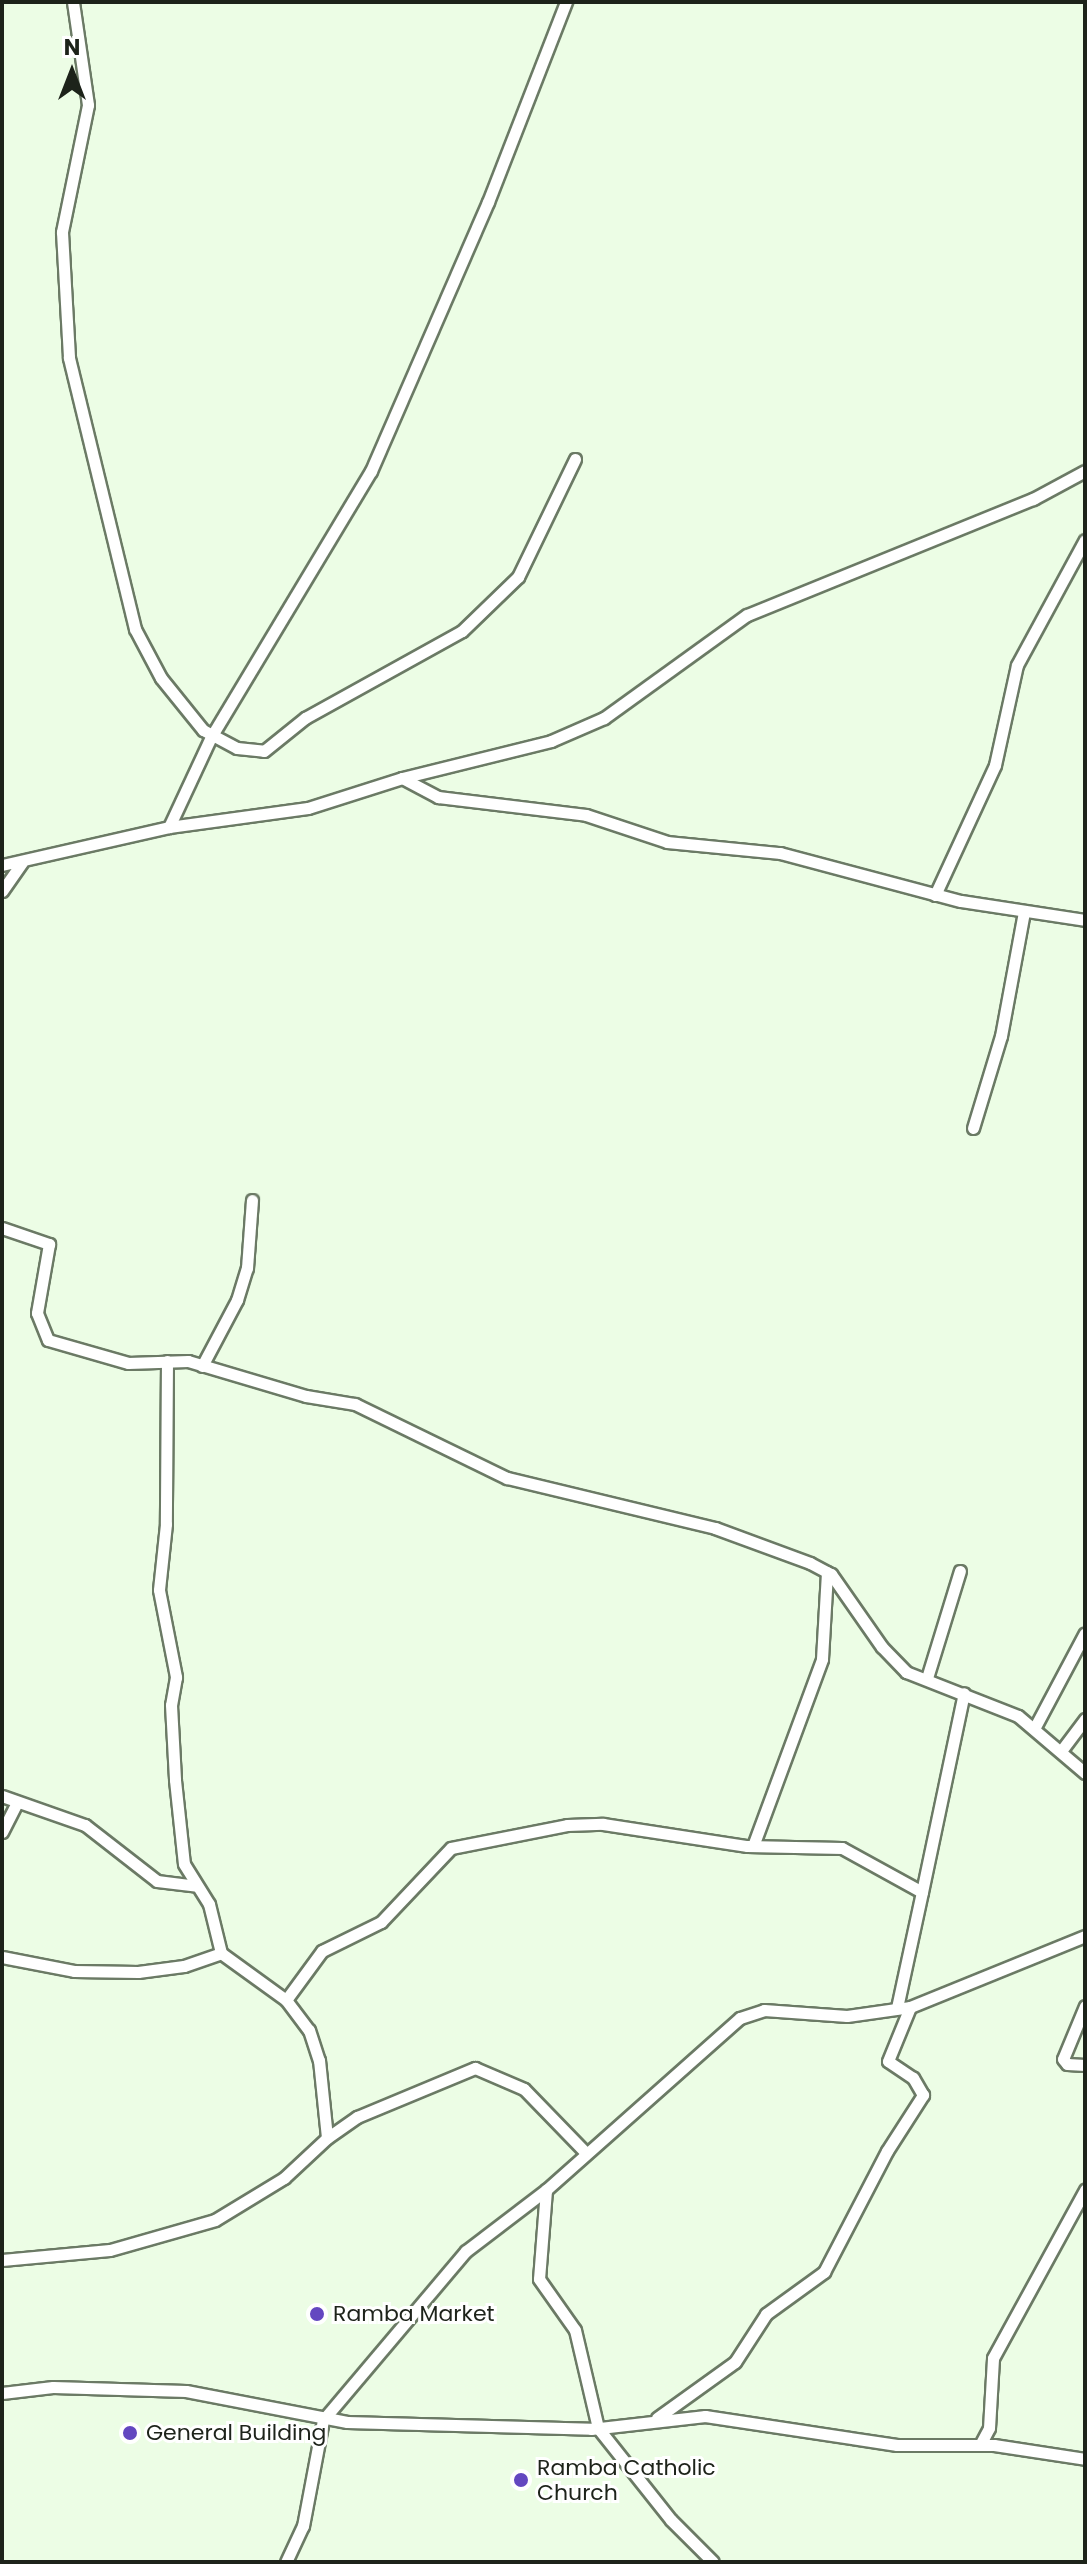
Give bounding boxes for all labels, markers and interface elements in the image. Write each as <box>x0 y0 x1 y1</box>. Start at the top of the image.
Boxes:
north arrow <box>32 32 112 112</box>
text: N <box>64 32 80 63</box>
place label: Ramba Market <box>333 2301 495 2327</box>
marker: Ramba Market <box>308 2305 326 2323</box>
place label: General Building <box>146 2420 326 2446</box>
marker: General Building <box>121 2424 139 2442</box>
place label: Ramba Catholic Church <box>537 2454 716 2506</box>
marker: Ramba Catholic Church <box>512 2471 530 2489</box>

